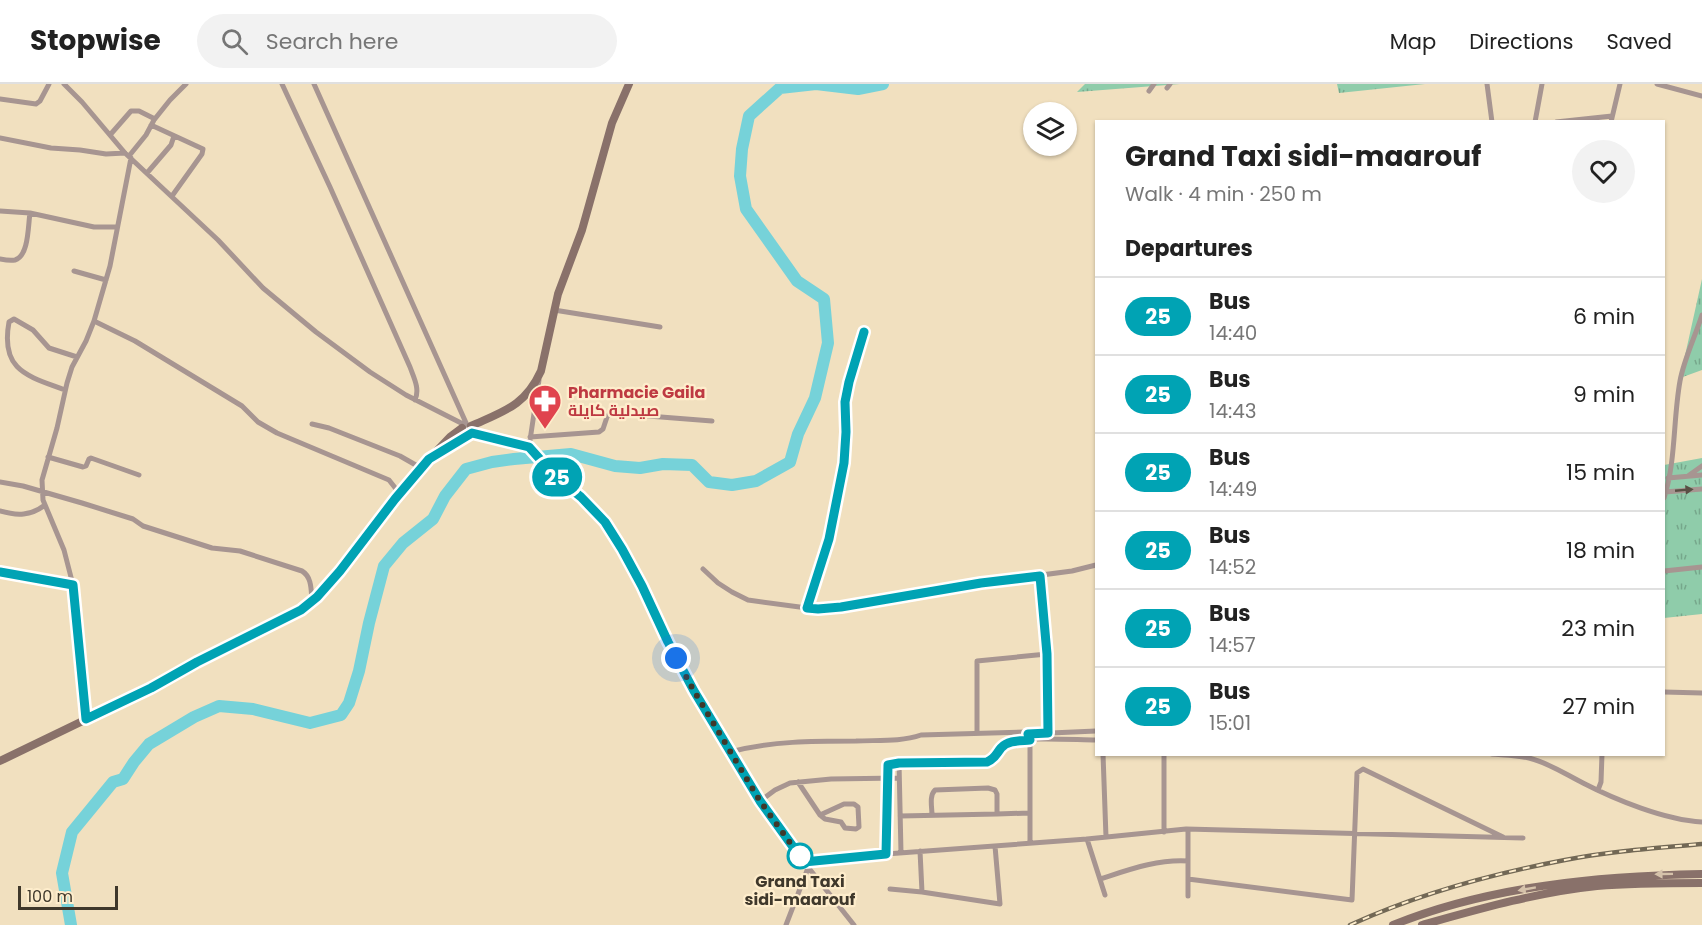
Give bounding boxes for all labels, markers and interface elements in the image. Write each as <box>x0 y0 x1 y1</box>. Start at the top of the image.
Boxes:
search box <box>197 14 617 68</box>
text: Stopwise <box>30 21 161 60</box>
icon: search <box>218 25 251 58</box>
text: Search here <box>266 26 398 57</box>
text: Map <box>1390 27 1436 56</box>
text: Directions <box>1469 27 1573 56</box>
text: Saved <box>1606 27 1672 56</box>
map controls <box>1023 102 1077 156</box>
button: layers <box>1023 102 1077 156</box>
text: Grand Taxi sidi-maarouf <box>1125 137 1481 176</box>
button: heart <box>1572 140 1635 203</box>
text: Walk · 4 min · 250 m <box>1125 180 1322 208</box>
text: Departures <box>1125 233 1253 264</box>
text: Bus <box>1209 286 1251 317</box>
text: 6 min <box>1573 301 1635 332</box>
text: 25 <box>1145 302 1171 331</box>
text: 14:40 <box>1209 319 1257 347</box>
text: Bus <box>1209 364 1251 395</box>
text: 9 min <box>1573 379 1635 410</box>
text: 25 <box>1145 380 1171 409</box>
place label: Pharmacie Gaila صيدلية كايلة <box>568 381 705 422</box>
pharmacy icon: Pharmacie Gaila صيدلية كايلة <box>527 383 563 430</box>
text: 14:43 <box>1209 397 1257 425</box>
text: Bus <box>1209 442 1251 473</box>
text: 15 min <box>1566 457 1635 488</box>
line badge: 25 <box>530 458 584 496</box>
text: 25 <box>1145 458 1171 487</box>
text: 25 <box>544 463 570 492</box>
text: 14:49 <box>1209 475 1257 503</box>
one-way arrow <box>1674 485 1693 495</box>
text: Bus <box>1209 520 1251 551</box>
text: 18 min <box>1566 535 1635 566</box>
text: 25 <box>1145 536 1171 565</box>
text: 14:52 <box>1209 553 1256 581</box>
text: Bus <box>1209 598 1251 629</box>
text: 23 min <box>1561 613 1635 644</box>
text: 25 <box>1145 614 1171 643</box>
text: 14:57 <box>1209 631 1256 659</box>
your location <box>661 643 691 673</box>
text: Bus <box>1209 676 1251 707</box>
text: 27 min <box>1562 691 1635 722</box>
text: 25 <box>1145 692 1171 721</box>
text: 15:01 <box>1209 709 1251 737</box>
marker: Grand Taxi sidi-maarouf <box>787 843 813 869</box>
place label: Grand Taxi sidi-maarouf <box>745 870 856 911</box>
one-way arrow <box>1655 870 1674 879</box>
scale bar <box>18 883 118 910</box>
text: 100 m <box>27 885 73 908</box>
one-way arrow <box>1518 885 1537 894</box>

